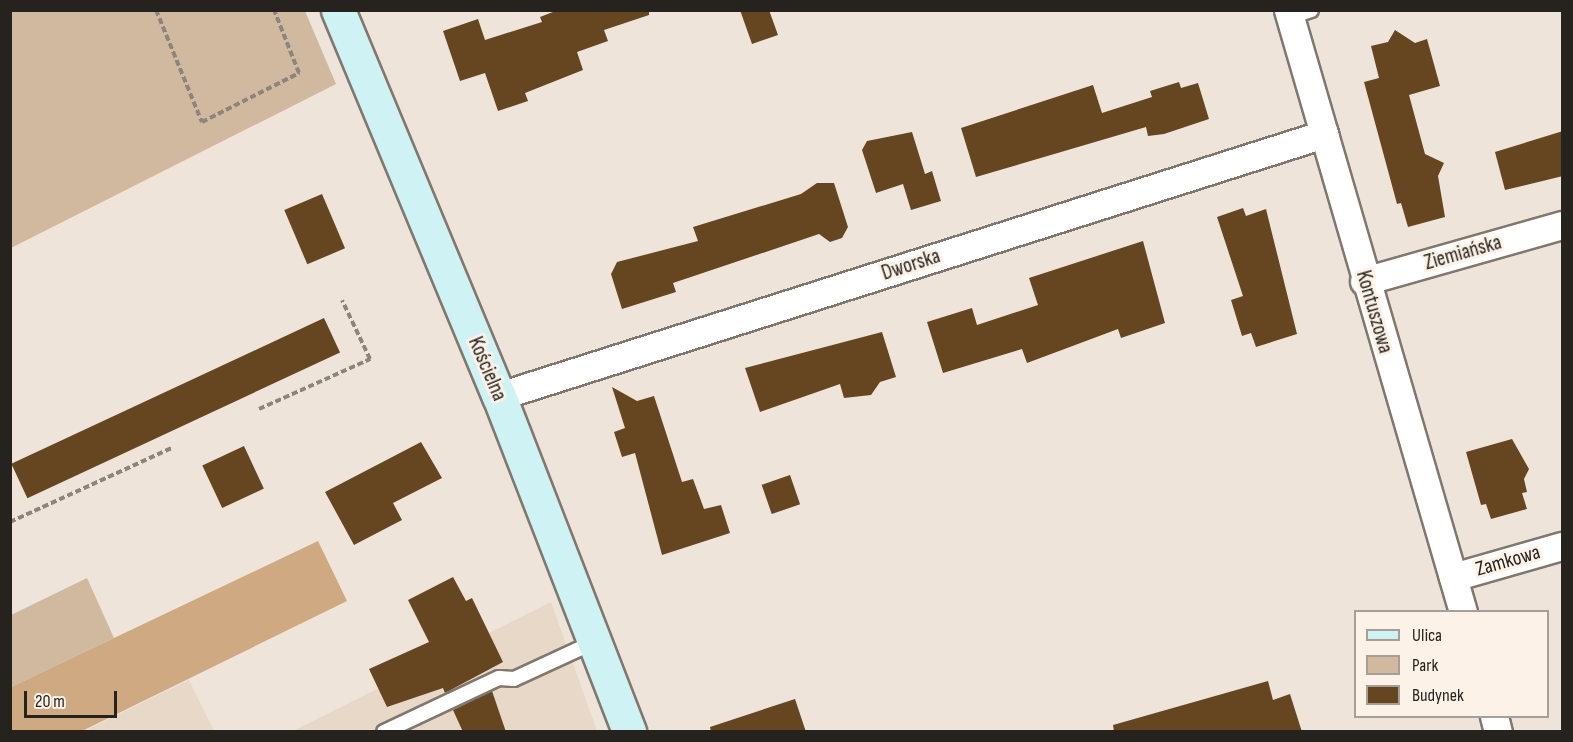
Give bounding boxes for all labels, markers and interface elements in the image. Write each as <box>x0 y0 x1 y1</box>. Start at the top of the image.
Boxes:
street label: Ziemiańska <box>1421 230 1505 276</box>
street label: Dworska <box>879 244 943 286</box>
street label: Kontuszowa <box>1350 268 1398 356</box>
street label: Kościelna <box>462 333 512 405</box>
street label: Zamkowa <box>1473 540 1543 582</box>
legend <box>1354 610 1549 718</box>
text: Ulica <box>1412 625 1442 646</box>
text: Park <box>1412 655 1438 676</box>
scale bar <box>27 679 120 717</box>
text: Budynek <box>1412 685 1464 706</box>
text: 20 m <box>35 691 65 712</box>

